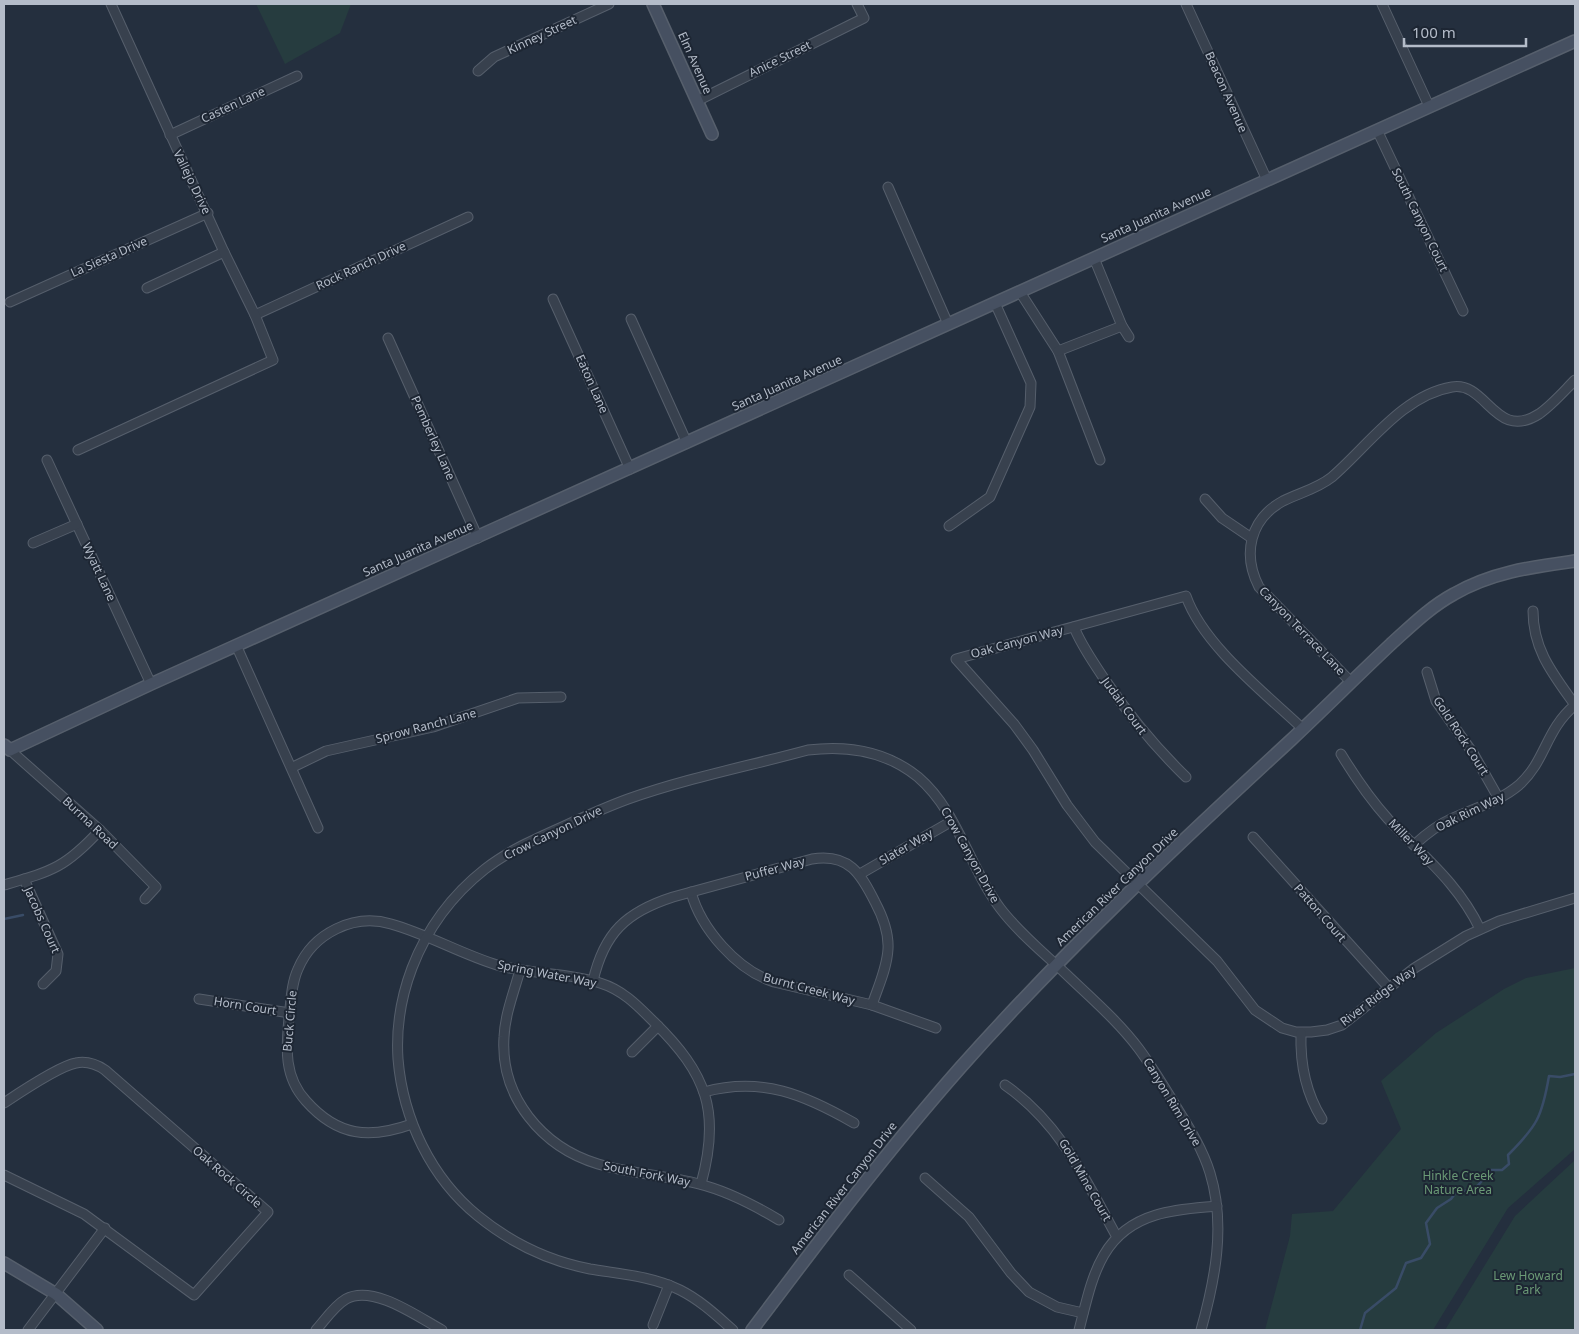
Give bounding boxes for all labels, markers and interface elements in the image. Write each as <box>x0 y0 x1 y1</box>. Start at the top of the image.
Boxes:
street label: Kinney Street <box>504 11 580 58</box>
scale bar <box>1404 15 1526 47</box>
text: 100 m <box>1412 22 1456 42</box>
street label: Elm Avenue <box>674 29 717 97</box>
street label: Anice Street <box>746 36 814 81</box>
street label: Beacon Avenue <box>1201 49 1252 135</box>
street label: Casten Lane <box>198 82 268 127</box>
street label: Vallejo Drive <box>170 147 215 217</box>
street label: South Canyon Court <box>1388 165 1453 275</box>
street label: Santa Juanita Avenue <box>1098 182 1214 247</box>
street label: La Siesta Drive <box>68 232 150 281</box>
street label: Rock Ranch Drive <box>313 237 409 294</box>
street label: Santa Juanita Avenue <box>729 350 845 415</box>
street label: Eaton Lane <box>572 352 613 416</box>
street label: Pemberley Lane <box>407 393 460 483</box>
street label: Santa Juanita Avenue <box>360 516 476 581</box>
street label: Wyatt Lane <box>78 540 121 604</box>
street label: Canyon Terrace Lane <box>1255 582 1349 679</box>
street label: Oak Canyon Way <box>969 621 1066 662</box>
street label: Judah Court <box>1097 673 1151 738</box>
street label: Gold Rock Court <box>1429 693 1494 779</box>
street label: Sprow Ranch Lane <box>374 704 478 747</box>
street label: Oak Rim Way <box>1433 787 1508 835</box>
street label: Burma Road <box>59 793 122 853</box>
street label: Crow Canyon Drive <box>501 801 605 864</box>
street label: Crow Canyon Drive <box>937 804 1004 906</box>
street label: Miller Way <box>1385 815 1439 869</box>
street label: Slater Way <box>876 824 936 869</box>
street label: American River Canyon Drive <box>1052 824 1182 950</box>
street label: Puffer Way <box>743 852 808 885</box>
street label: Patton Court <box>1290 880 1351 946</box>
street label: Jacobs Court <box>20 883 65 956</box>
street label: Spring Water Way <box>496 956 599 992</box>
street label: River Ridge Way <box>1336 961 1420 1030</box>
street label: Burnt Creek Way <box>761 968 858 1009</box>
street label: Buck Circle <box>278 989 301 1052</box>
street label: Horn Court <box>213 992 278 1019</box>
street label: Canyon Rim Drive <box>1139 1054 1206 1149</box>
street label: American River Canyon Drive <box>787 1118 901 1257</box>
street label: Gold Mine Court <box>1055 1135 1116 1225</box>
street label: Oak Rock Circle <box>189 1142 266 1212</box>
street label: South Fork Way <box>602 1157 693 1190</box>
park label: Hinkle Creek Nature Area <box>1422 1167 1494 1198</box>
park label: Lew Howard Park <box>1493 1267 1563 1298</box>

